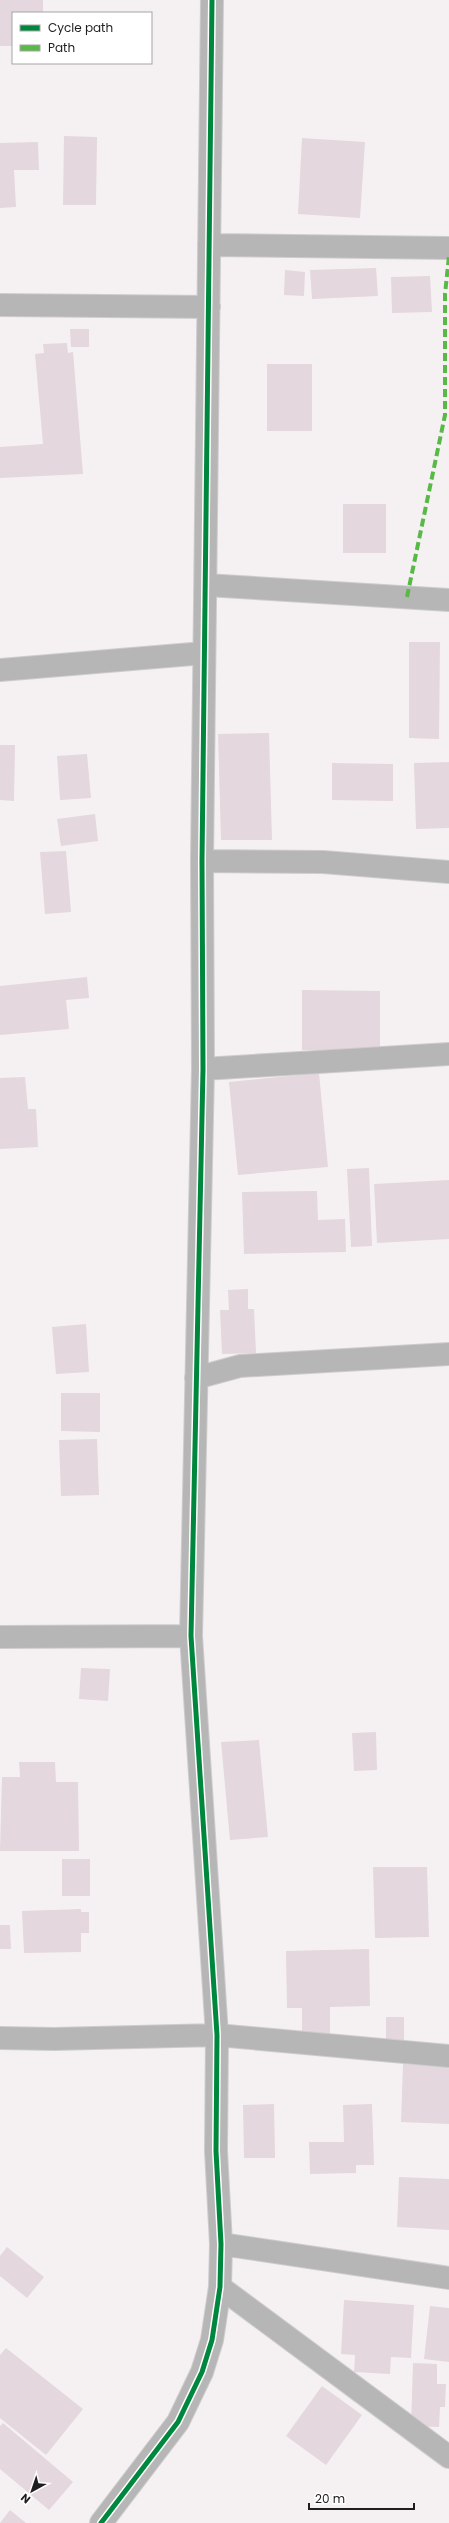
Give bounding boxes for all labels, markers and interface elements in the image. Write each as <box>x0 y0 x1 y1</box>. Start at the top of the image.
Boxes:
legend <box>12 12 152 64</box>
text: Cycle path <box>48 19 113 36</box>
text: Path <box>48 39 75 56</box>
north arrow <box>12 2471 52 2511</box>
scale bar <box>309 2485 414 2511</box>
text: N <box>17 2490 34 2507</box>
text: 20 m <box>315 2490 345 2507</box>

